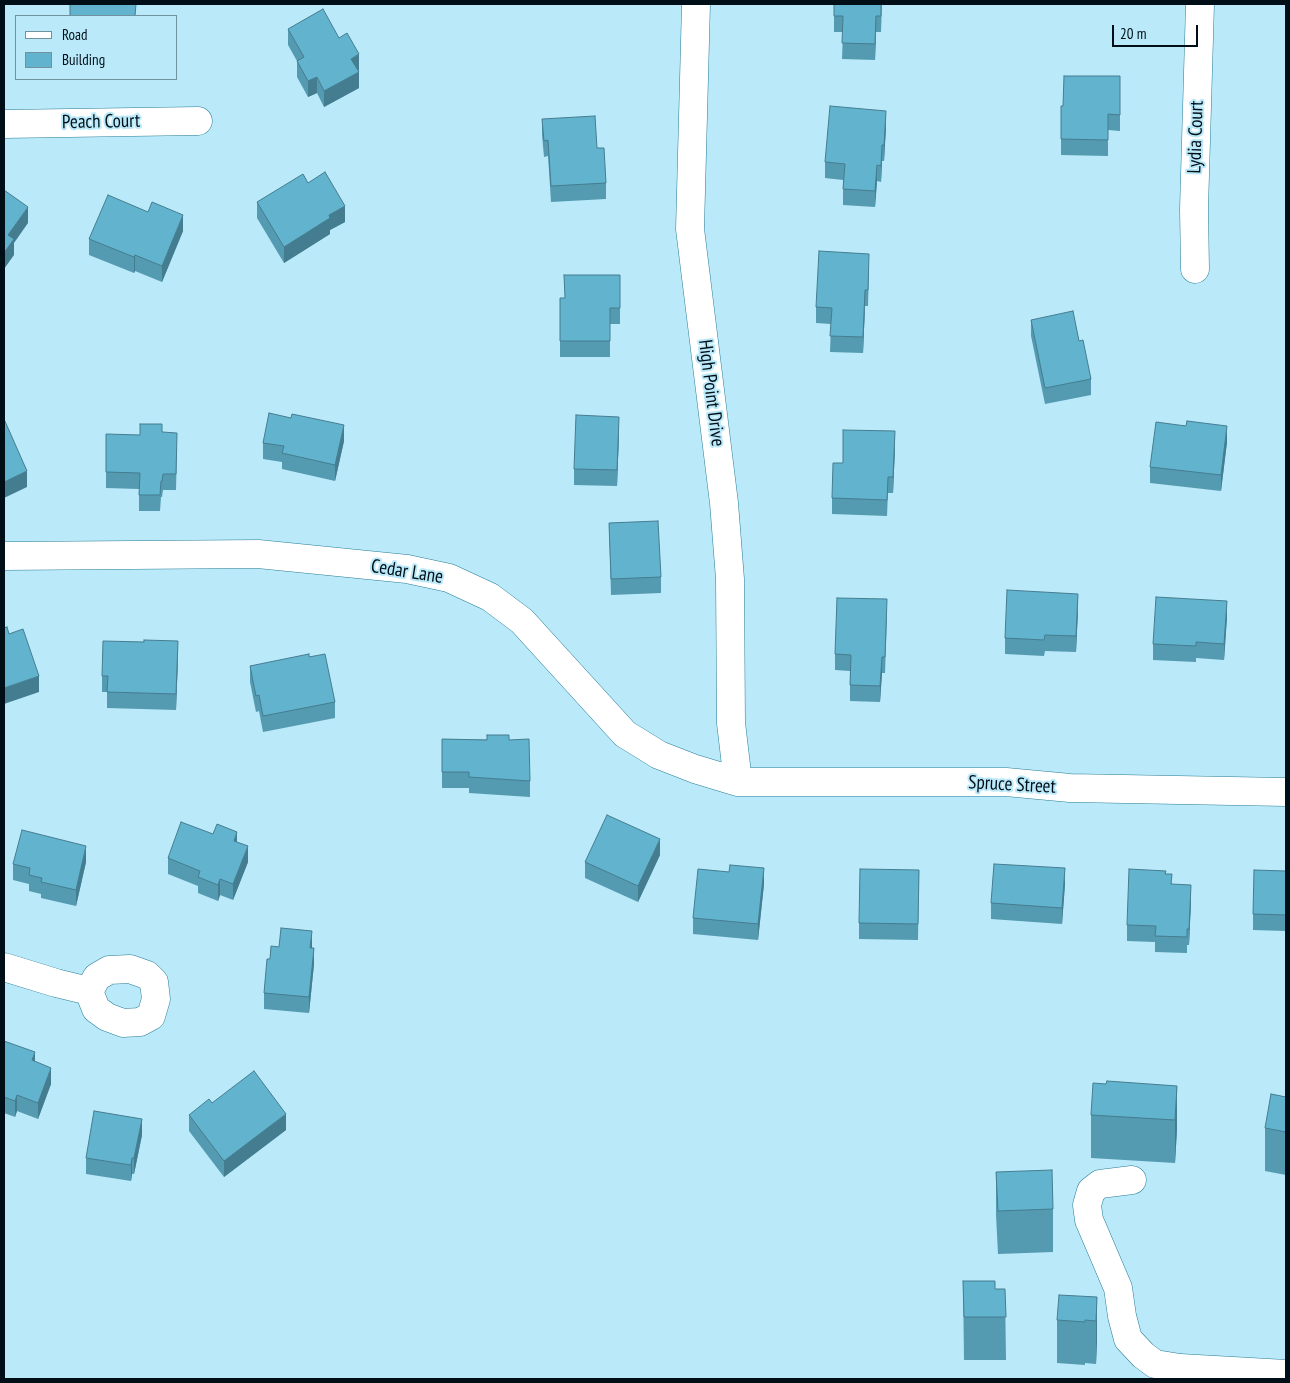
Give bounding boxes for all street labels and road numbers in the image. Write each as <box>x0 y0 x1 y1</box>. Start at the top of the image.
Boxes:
street label: Lydia Court <box>1183 100 1209 174</box>
street label: Peach Court <box>62 110 140 134</box>
street label: High Point Drive <box>693 338 729 448</box>
street label: Cedar Lane <box>369 555 445 589</box>
street label: Spruce Street <box>968 771 1056 799</box>

